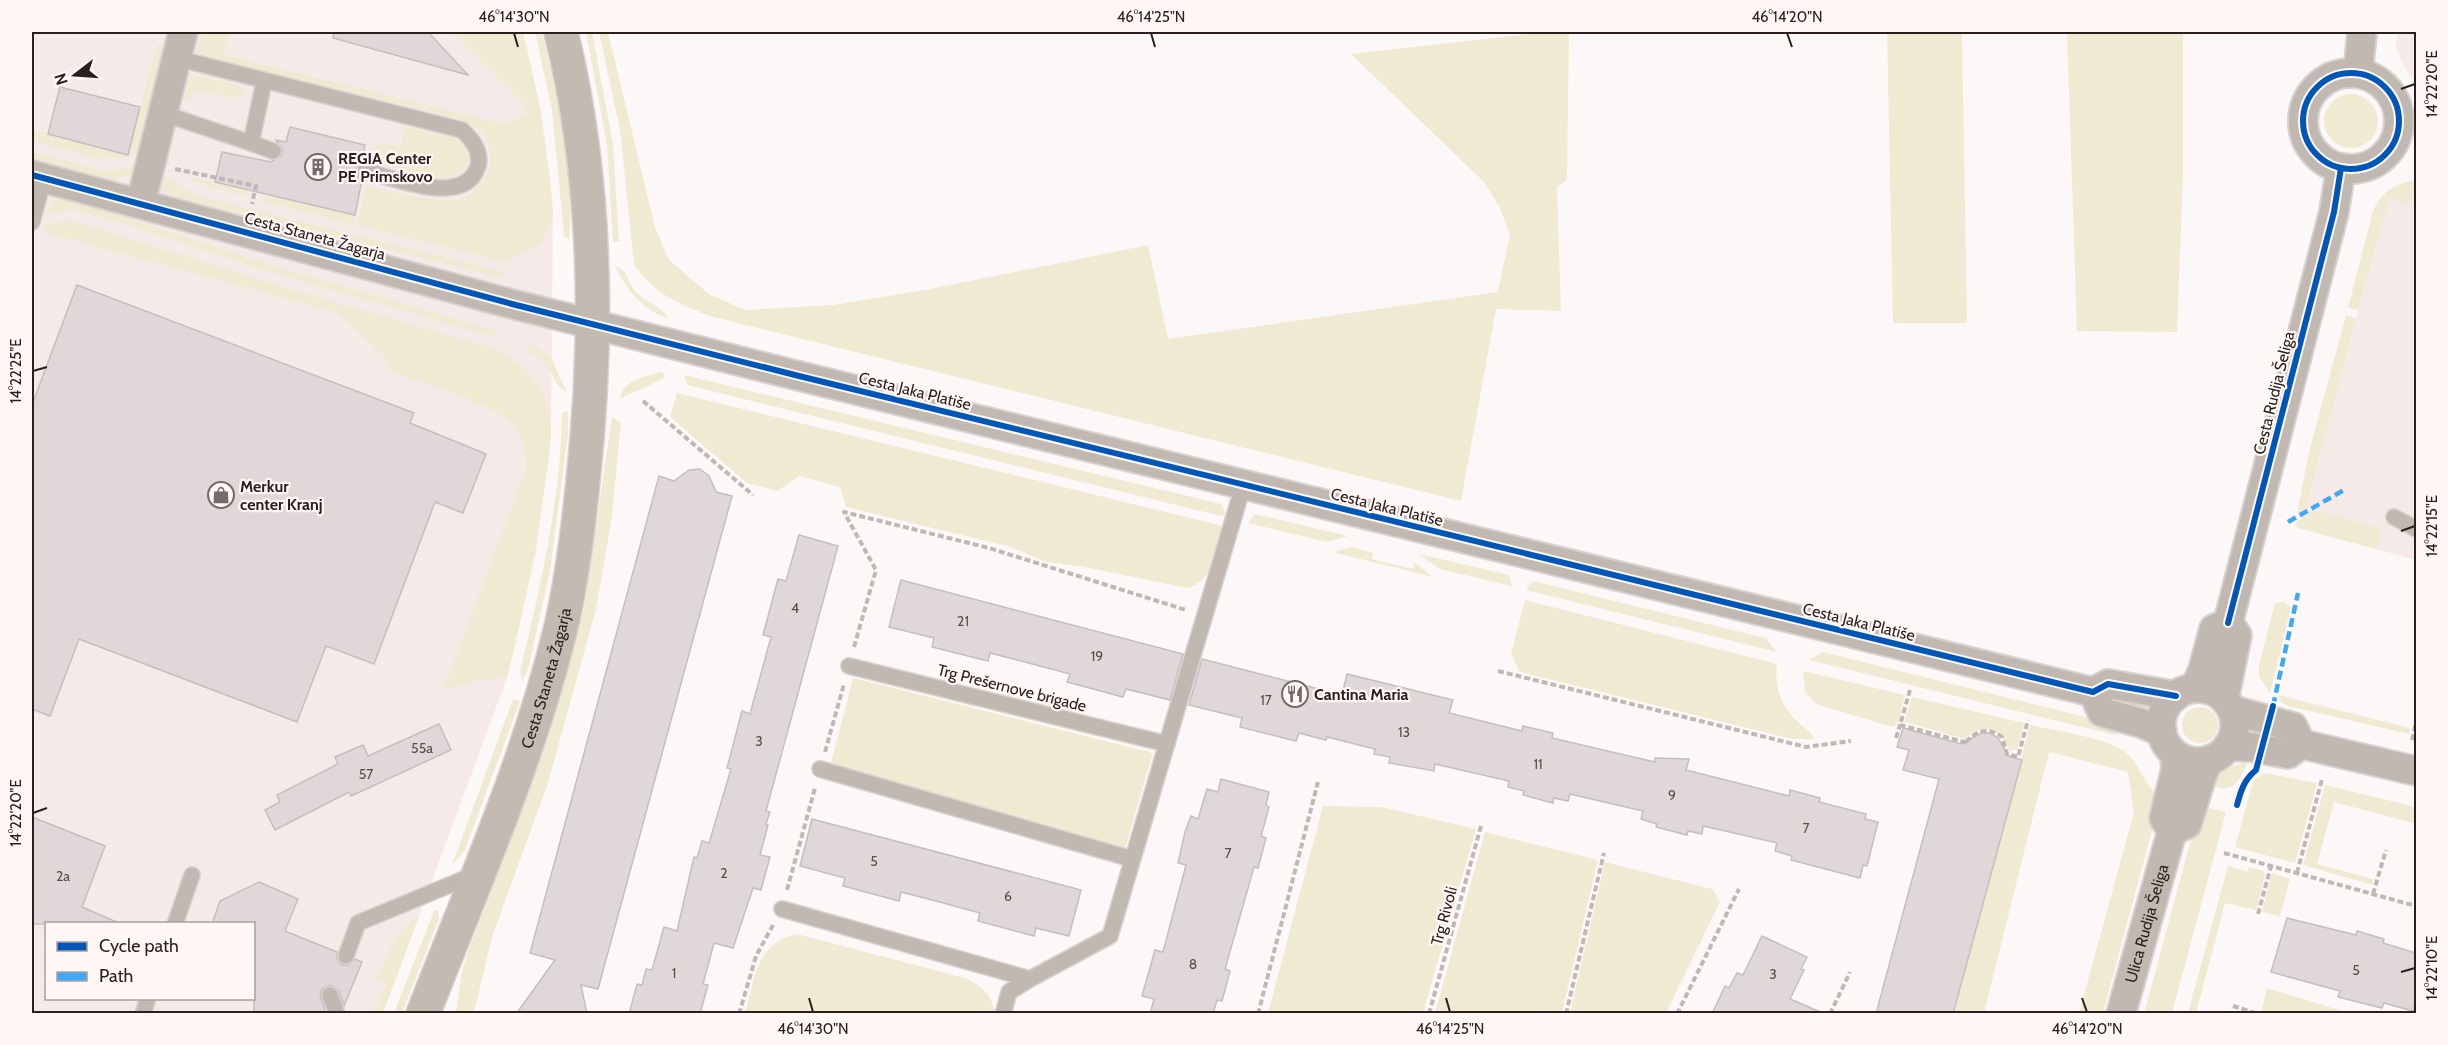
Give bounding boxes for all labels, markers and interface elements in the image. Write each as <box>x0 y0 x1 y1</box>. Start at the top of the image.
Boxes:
text: 46°14'30"N <box>478 8 550 26</box>
text: 46°14'25"N <box>1117 8 1185 26</box>
text: 46°14'20"N <box>1751 8 1823 26</box>
north arrow <box>45 45 105 105</box>
text: 14°22'20"E <box>2423 50 2441 118</box>
text: N <box>50 71 72 87</box>
place label: REGIA Center PE Primskovo <box>338 149 433 186</box>
building icon: REGIA Center PE Primskovo <box>303 152 333 182</box>
street label: Cesta Staneta Žagarja <box>242 208 388 264</box>
street label: Cesta Rudija Šeliga <box>2250 329 2299 457</box>
text: 14°22'25"E <box>7 338 25 404</box>
street label: Cesta Jaka Platiše <box>857 368 973 414</box>
place label: Merkur center Kranj <box>240 477 323 514</box>
shop icon: Merkur center Kranj <box>206 480 236 510</box>
street label: Cesta Jaka Platiše <box>1329 484 1445 530</box>
text: 14°22'15"E <box>2423 495 2441 557</box>
house number: 4 <box>791 599 799 617</box>
street label: Cesta Jaka Platiše <box>1801 599 1917 645</box>
street label: Cesta Staneta Žagarja <box>517 606 575 751</box>
house number: 21 <box>957 612 969 630</box>
house number: 19 <box>1091 647 1103 665</box>
street label: Trg Prešernove brigade <box>936 660 1088 716</box>
restaurant icon: Cantina Maria <box>1280 679 1310 709</box>
place label: Cantina Maria <box>1314 685 1409 704</box>
house number: 17 <box>1260 691 1272 709</box>
house number: 13 <box>1398 723 1410 741</box>
house number: 3 <box>755 732 763 750</box>
house number: 55a <box>411 739 433 757</box>
house number: 11 <box>1533 755 1543 773</box>
house number: 57 <box>359 765 373 783</box>
text: 14°22'20"E <box>7 779 25 847</box>
house number: 9 <box>1668 786 1676 804</box>
house number: 7 <box>1802 819 1810 837</box>
house number: 7 <box>1224 844 1232 862</box>
house number: 5 <box>870 852 878 870</box>
street label: Ulica Rudija Šeliga <box>2121 862 2172 985</box>
house number: 2 <box>720 864 728 882</box>
house number: 2a <box>56 867 70 885</box>
street label: Trg Rivoli <box>1427 884 1461 948</box>
house number: 6 <box>1004 887 1012 905</box>
legend <box>45 922 255 1000</box>
text: Cycle path <box>99 935 179 957</box>
text: 14°22'10"E <box>2423 936 2441 1000</box>
house number: 8 <box>1189 955 1197 973</box>
house number: 5 <box>2352 961 2360 979</box>
house number: 1 <box>672 964 676 982</box>
text: Path <box>99 965 133 987</box>
house number: 3 <box>1769 965 1777 983</box>
text: 46°14'30"N <box>777 1020 849 1038</box>
text: 46°14'25"N <box>1416 1020 1484 1038</box>
text: 46°14'20"N <box>2051 1020 2123 1038</box>

